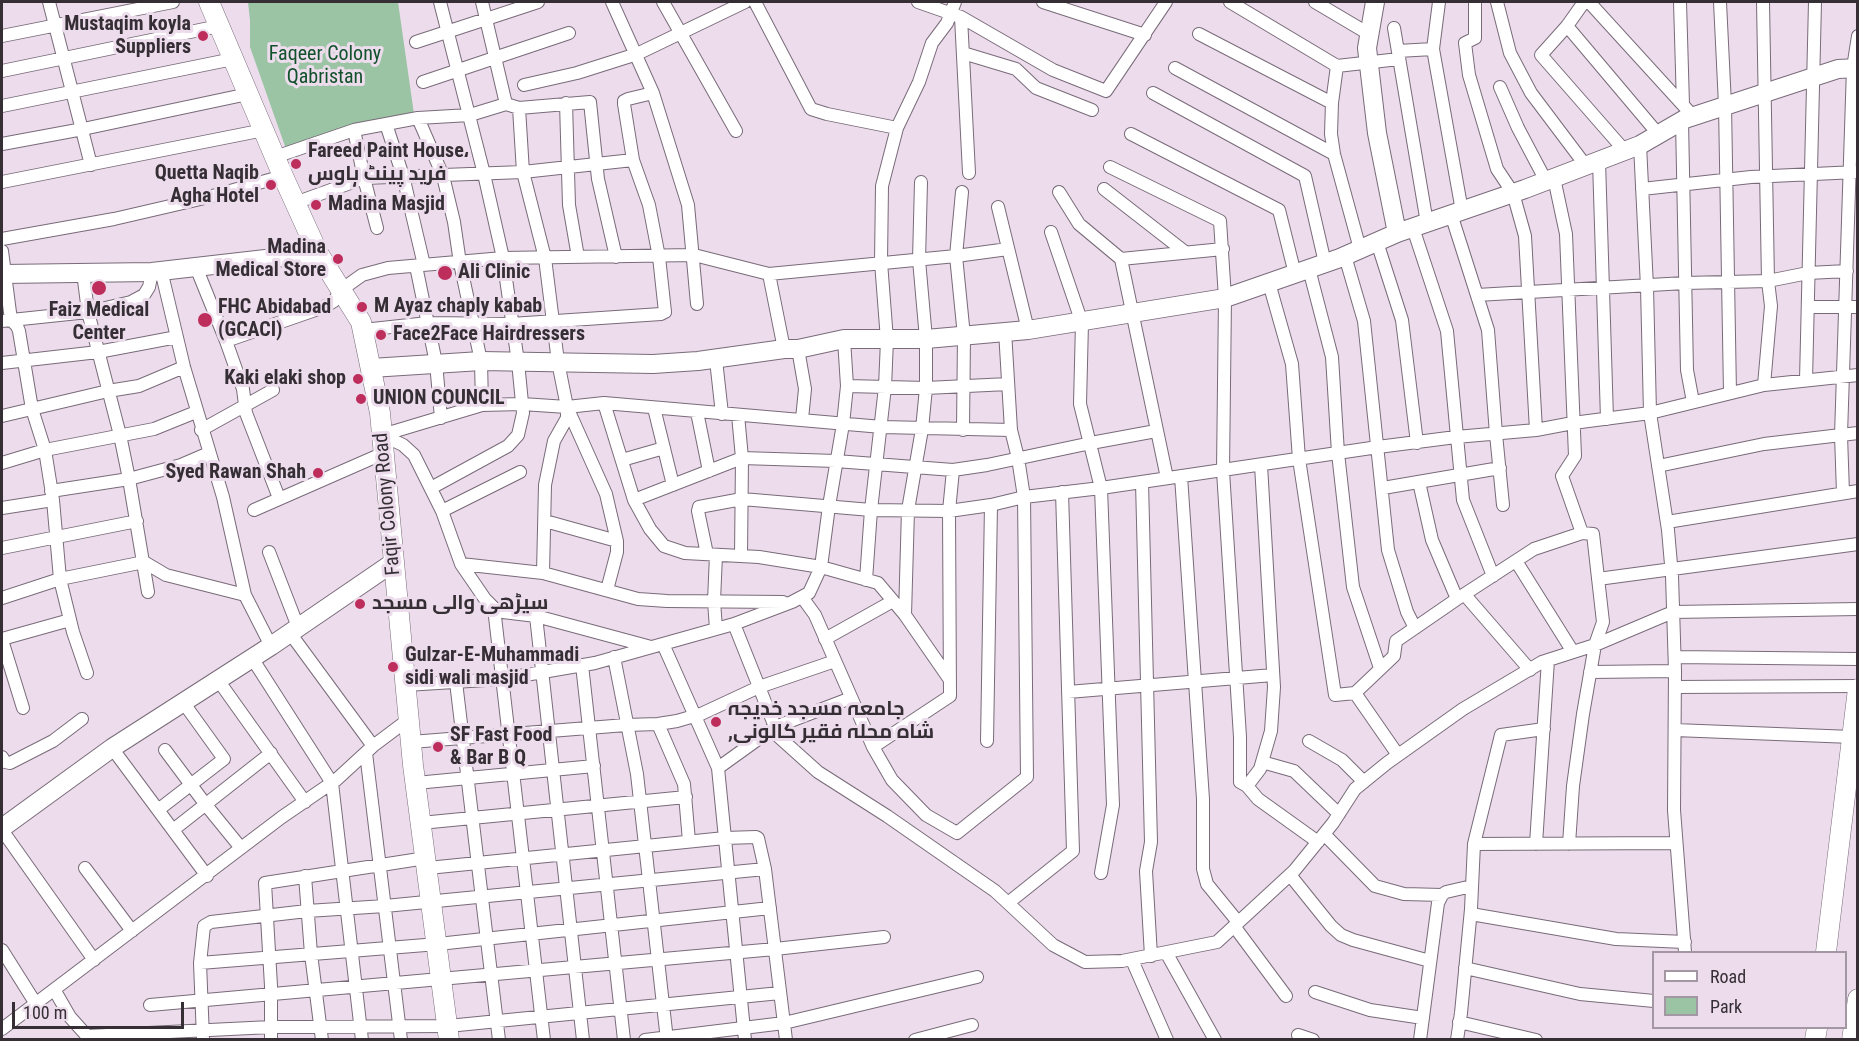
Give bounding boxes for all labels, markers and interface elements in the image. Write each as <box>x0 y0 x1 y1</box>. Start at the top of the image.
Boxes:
place label: Mustaqim koyla Suppliers <box>64 13 191 60</box>
marker: Mustaqim koyla Suppliers <box>196 29 210 43</box>
park label: Faqeer Colony Qabristan <box>269 43 381 90</box>
place label: Fareed Paint House، فرید پینٹ ہاوس <box>308 140 469 187</box>
marker: Fareed Paint House، فرید پینٹ ہاوس <box>289 157 303 171</box>
place label: Quetta Naqib Agha Hotel <box>155 162 259 209</box>
marker: Quetta Naqib Agha Hotel <box>264 178 278 192</box>
place label: Madina Masjid <box>328 193 445 217</box>
marker: Madina Masjid <box>309 198 323 212</box>
place label: Madina Medical Store <box>215 236 326 283</box>
marker: Madina Medical Store <box>331 252 345 266</box>
place label: Ali Clinic <box>458 261 530 285</box>
marker: Ali Clinic <box>436 264 454 282</box>
marker: Faiz Medical Center <box>90 279 108 297</box>
place label: M Ayaz chaply kabab <box>374 295 542 319</box>
place label: FHC Abidabad (GCACI) <box>218 296 331 343</box>
place label: Faiz Medical Center <box>49 299 149 346</box>
marker: M Ayaz chaply kabab <box>355 300 369 314</box>
marker: FHC Abidabad (GCACI) <box>196 311 214 329</box>
place label: Face2Face Hairdressers <box>393 323 585 347</box>
marker: Face2Face Hairdressers <box>374 328 388 342</box>
place label: Kaki elaki shop <box>224 367 346 391</box>
marker: Kaki elaki shop <box>351 372 365 386</box>
place label: UNION COUNCIL <box>373 387 504 411</box>
marker: UNION COUNCIL <box>354 392 368 406</box>
street label: Faqir Colony Road <box>370 432 406 576</box>
place label: Syed Rawan Shah <box>165 461 306 485</box>
marker: Syed Rawan Shah <box>311 466 325 480</box>
place label: سیڑھی والی مسجد <box>372 592 548 616</box>
marker: سیڑھی والی مسجد <box>353 597 367 611</box>
place label: Gulzar-E-Muhammadi sidi wali masjid <box>405 644 579 691</box>
marker: Gulzar-E-Muhammadi sidi wali masjid <box>386 660 400 674</box>
place label: جامعہ مسجد خدیجہ ,شاہ محلہ فقیر کالونی <box>728 698 934 745</box>
marker: جامعہ مسجد خدیجہ ,شاہ محلہ فقیر کالونی <box>709 715 723 729</box>
place label: SF Fast Food & Bar B Q <box>450 724 552 771</box>
marker: SF Fast Food & Bar B Q <box>431 740 445 754</box>
legend <box>1652 951 1847 1029</box>
text: Road <box>1710 966 1746 987</box>
scale bar <box>15 990 188 1028</box>
text: Park <box>1710 996 1742 1017</box>
text: 100 m <box>23 1002 67 1023</box>

